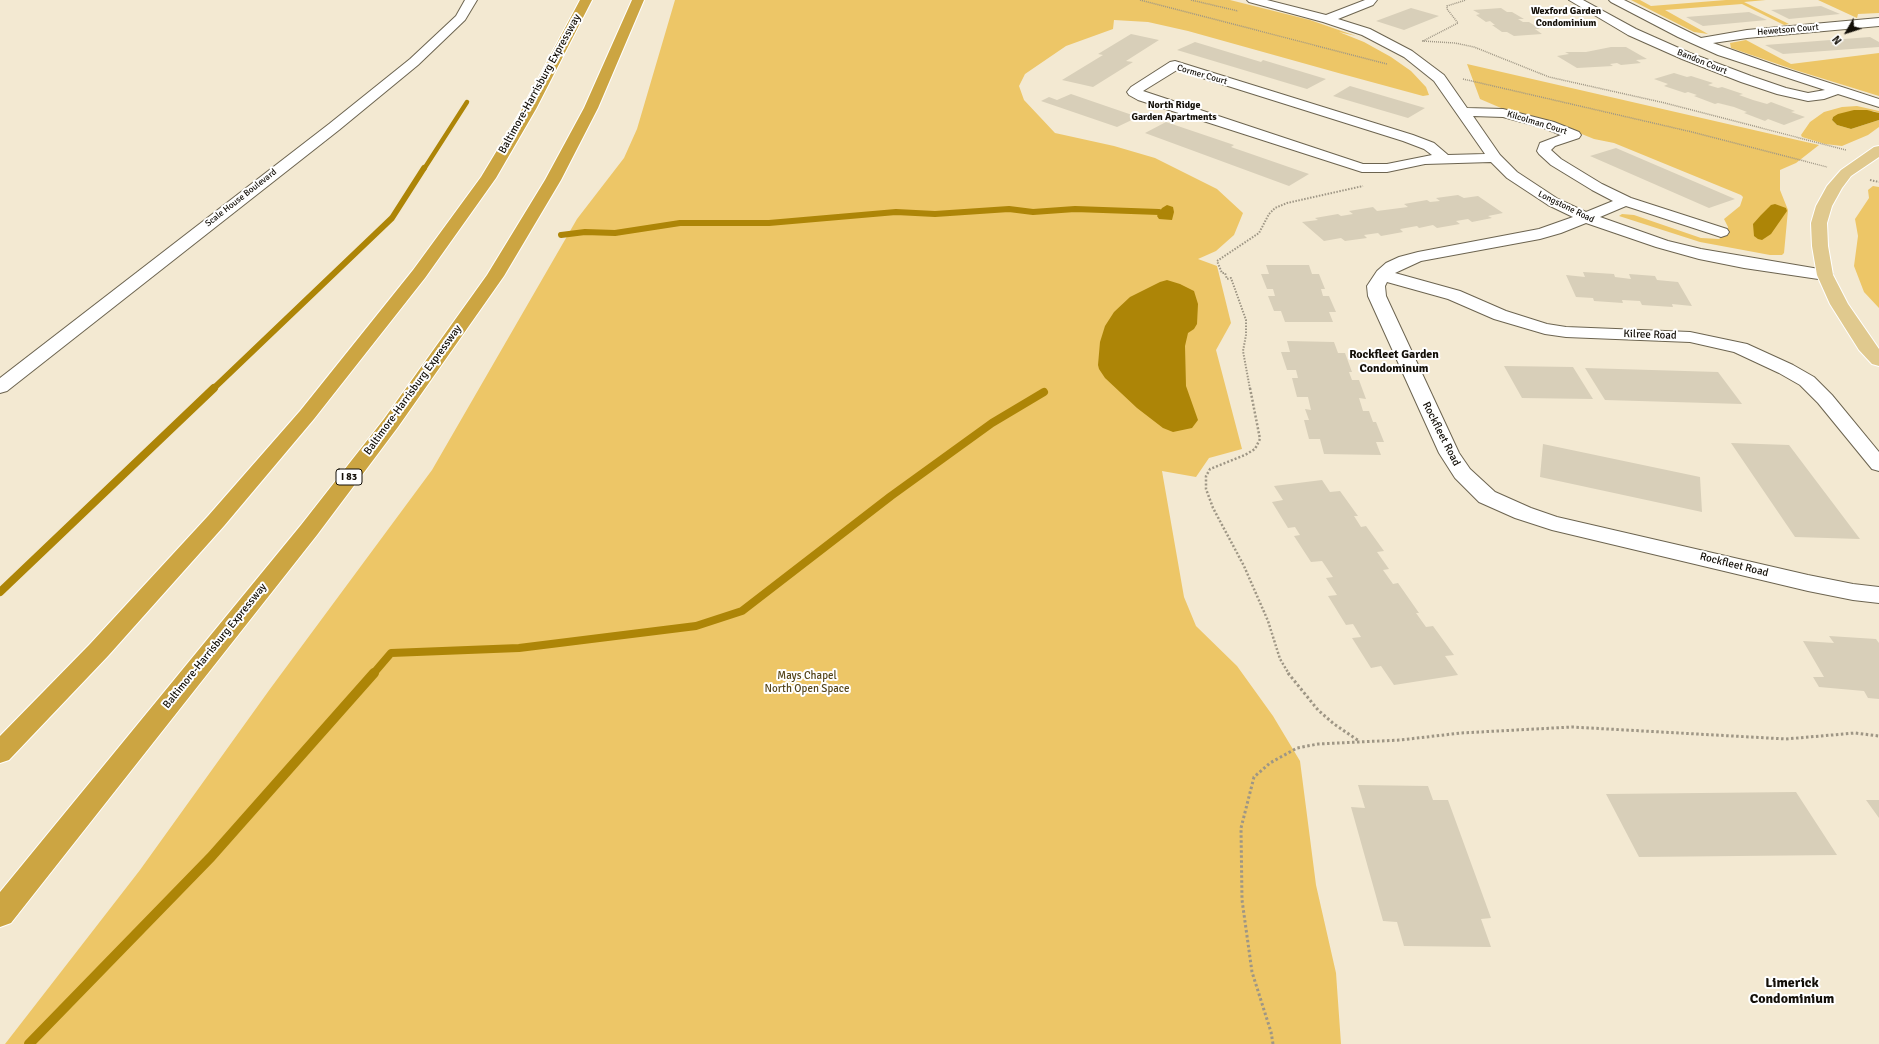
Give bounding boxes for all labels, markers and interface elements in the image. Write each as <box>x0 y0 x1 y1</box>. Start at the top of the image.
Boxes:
district label: Wexford Garden Condominium <box>1531 5 1601 28</box>
street label: Baltimore-Harrisburg Expressway <box>496 12 584 156</box>
north arrow <box>1827 12 1867 52</box>
street label: Hewetson Court <box>1757 22 1819 38</box>
text: N <box>1830 33 1845 47</box>
street label: Bandon Court <box>1675 47 1729 77</box>
street label: Cormer Court <box>1176 63 1228 87</box>
district label: North Ridge Garden Apartments <box>1131 99 1217 122</box>
street label: Kilcolman Court <box>1506 109 1568 137</box>
street label: Scale House Boulevard <box>203 167 279 229</box>
street label: Longstone Road <box>1536 189 1596 225</box>
street label: Baltimore-Harrisburg Expressway <box>361 322 465 458</box>
street label: Kilree Road <box>1623 327 1677 343</box>
district label: Rockfleet Garden Condominum <box>1349 348 1439 376</box>
street label: Rockfleet Road <box>1419 400 1463 468</box>
road number: I 83 <box>336 469 362 485</box>
street label: Rockfleet Road <box>1698 550 1770 580</box>
street label: Baltimore-Harrisburg Expressway <box>160 581 270 711</box>
park label: Mays Chapel North Open Space <box>765 669 849 695</box>
district label: Limerick Condominium <box>1750 975 1834 1008</box>

